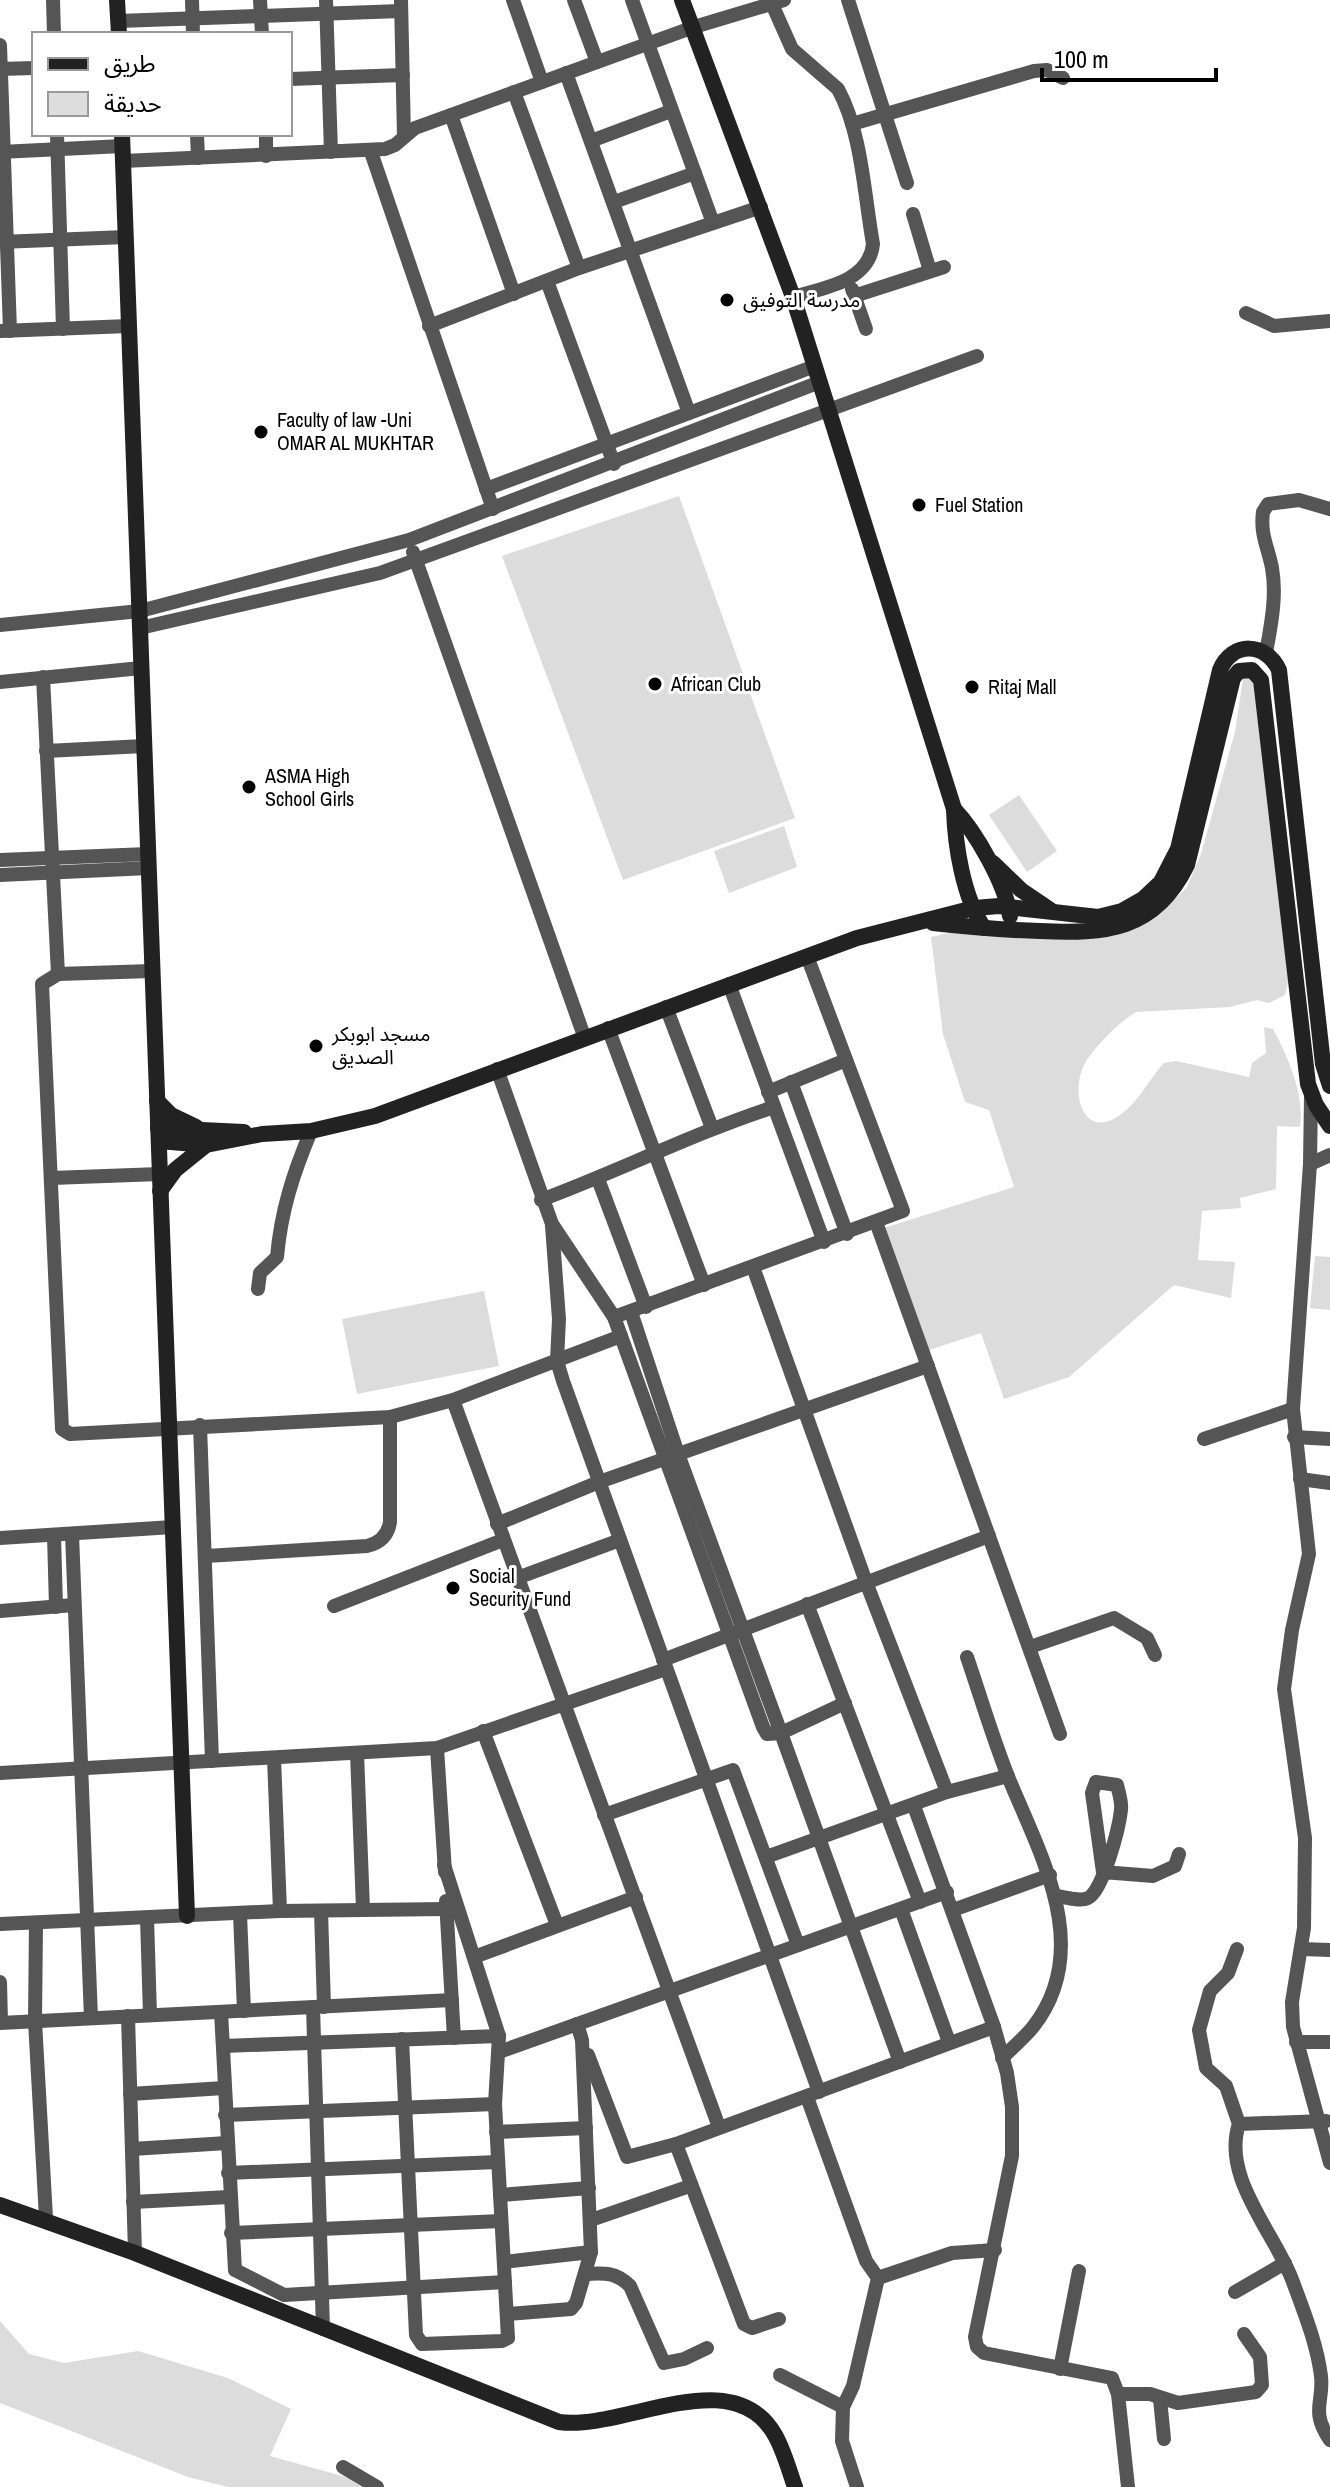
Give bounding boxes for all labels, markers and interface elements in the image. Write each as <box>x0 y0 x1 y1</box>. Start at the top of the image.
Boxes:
legend <box>32 32 292 136</box>
scale bar <box>1042 32 1216 82</box>
text: 100 m <box>1054 43 1109 75</box>
text: طريق <box>104 47 156 79</box>
text: حديقة <box>104 87 162 119</box>
place label: مدرسة التوفيق <box>743 286 860 313</box>
marker: مدرسة التوفيق <box>718 291 736 309</box>
place label: Faculty of law -Uni OMAR AL MUKHTAR <box>277 406 434 456</box>
marker: Faculty of law -Uni OMAR AL MUKHTAR <box>252 423 270 441</box>
place label: Fuel Station <box>935 491 1023 518</box>
marker: Fuel Station <box>910 496 928 514</box>
place label: African Club <box>670 670 761 697</box>
place label: Ritaj Mall <box>988 673 1056 700</box>
marker: African Club <box>646 675 664 693</box>
marker: Ritaj Mall <box>963 678 981 696</box>
place label: ASMA High School Girls <box>264 762 354 812</box>
marker: ASMA High School Girls <box>240 778 258 796</box>
place label: مسجد ابوبكر الصديق <box>331 1020 430 1070</box>
marker: مسجد ابوبكر الصديق <box>307 1037 325 1055</box>
place label: Social Security Fund <box>469 1562 571 1612</box>
marker: Social Security Fund <box>444 1579 462 1597</box>

